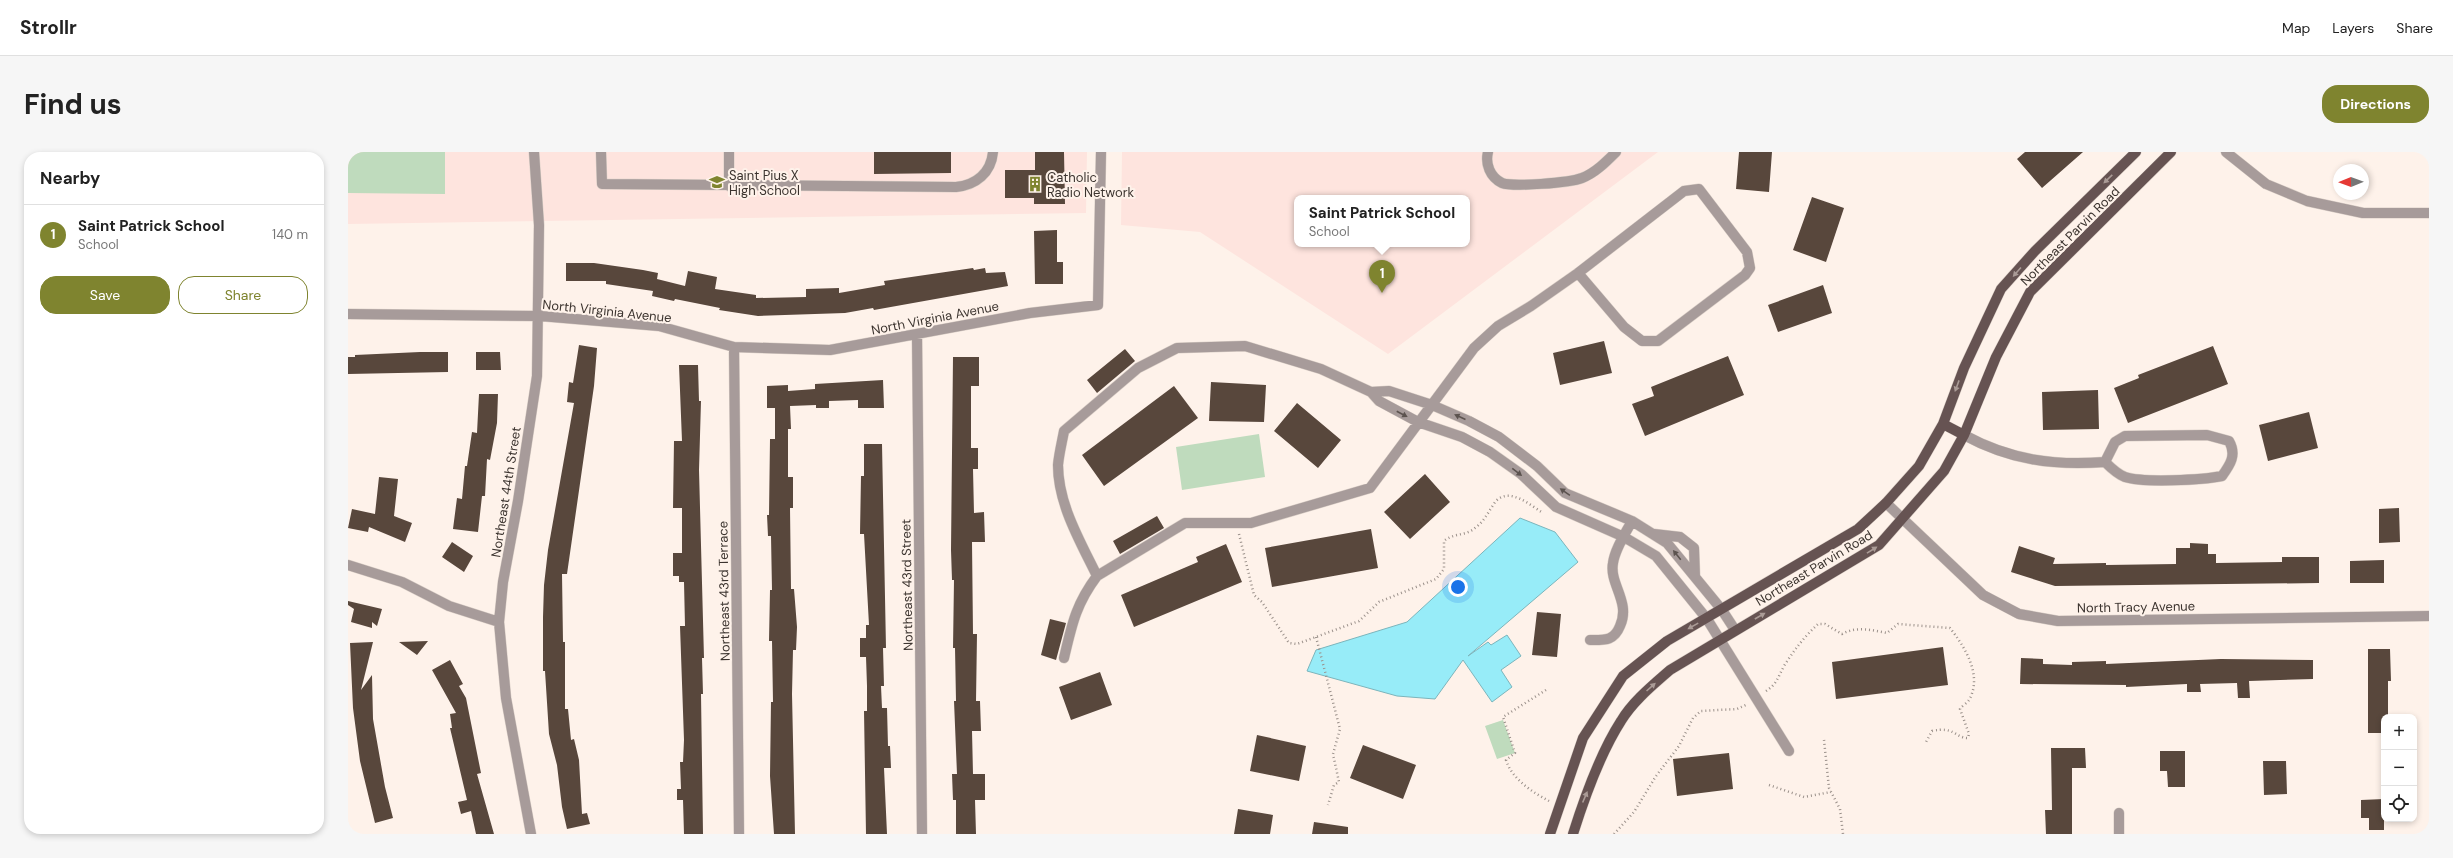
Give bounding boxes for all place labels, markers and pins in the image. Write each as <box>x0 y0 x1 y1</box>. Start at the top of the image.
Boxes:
place label: Saint Pius X High School <box>729 167 800 199</box>
place label: Catholic Radio Network <box>1047 169 1134 201</box>
school or university icon: Saint Pius X High School <box>708 173 726 191</box>
building icon: Catholic Radio Network <box>1026 175 1044 193</box>
pin: 1 <box>1369 260 1395 293</box>

